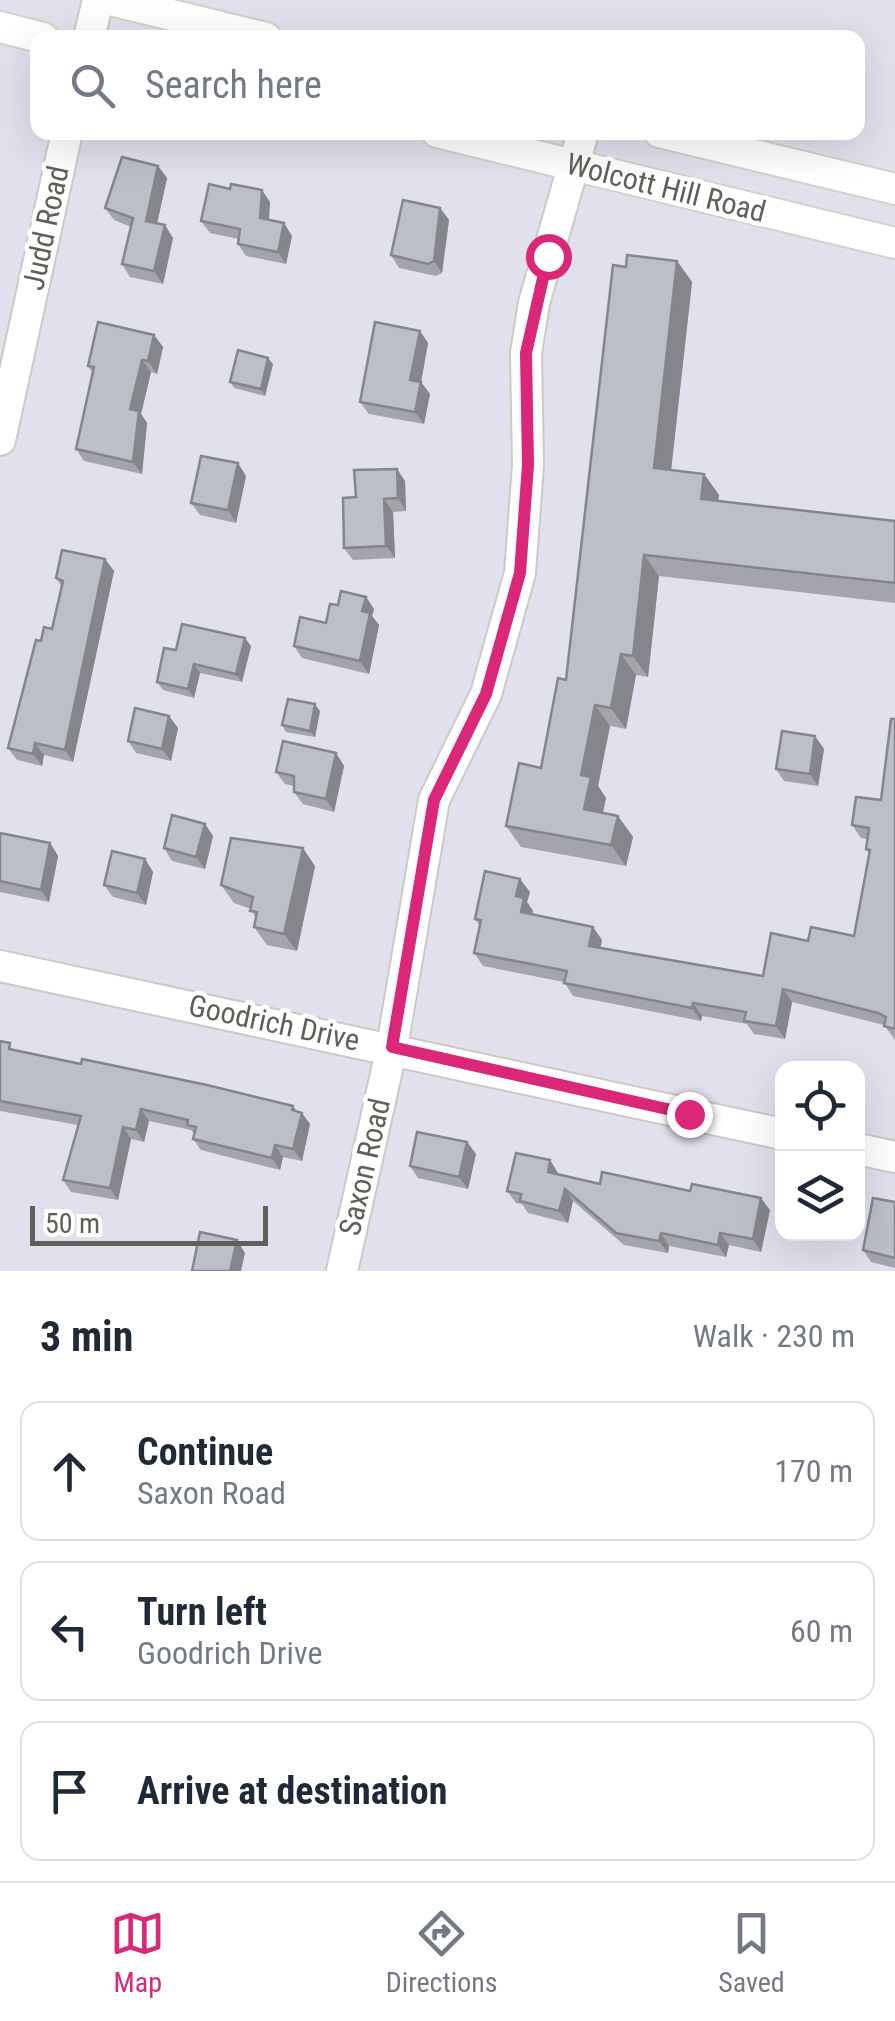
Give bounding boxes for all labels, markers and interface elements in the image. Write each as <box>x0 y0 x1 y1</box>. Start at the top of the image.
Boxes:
search box <box>30 30 865 140</box>
icon: search <box>65 58 120 113</box>
text: Search here <box>145 63 322 107</box>
street label: Wolcott Hill Road <box>563 146 769 229</box>
street label: Judd Road <box>15 163 76 293</box>
route start <box>526 234 572 280</box>
street label: Goodrich Drive <box>185 987 363 1058</box>
map controls <box>775 1061 865 1241</box>
button: locate <box>775 1061 865 1151</box>
route end <box>667 1092 713 1138</box>
street label: Saxon Road <box>332 1095 397 1239</box>
button: layers <box>775 1151 865 1241</box>
scale bar <box>30 1201 268 1246</box>
text: 50 m <box>45 1207 100 1240</box>
text: 3 min <box>40 1312 133 1361</box>
text: Walk · 230 m <box>693 1317 855 1355</box>
text: Continue <box>137 1430 273 1474</box>
icon: ahead <box>42 1444 97 1499</box>
text: 170 m <box>774 1452 853 1490</box>
text: Saxon Road <box>137 1474 286 1512</box>
text: Turn left <box>137 1590 267 1634</box>
icon: left <box>42 1604 97 1659</box>
text: 60 m <box>790 1612 853 1650</box>
text: Goodrich Drive <box>137 1634 322 1672</box>
icon: arrive <box>42 1764 97 1819</box>
text: Arrive at destination <box>137 1769 447 1813</box>
tab: Map <box>110 1906 165 1999</box>
tab: Directions <box>386 1906 498 1999</box>
tab: Saved <box>718 1906 785 1999</box>

